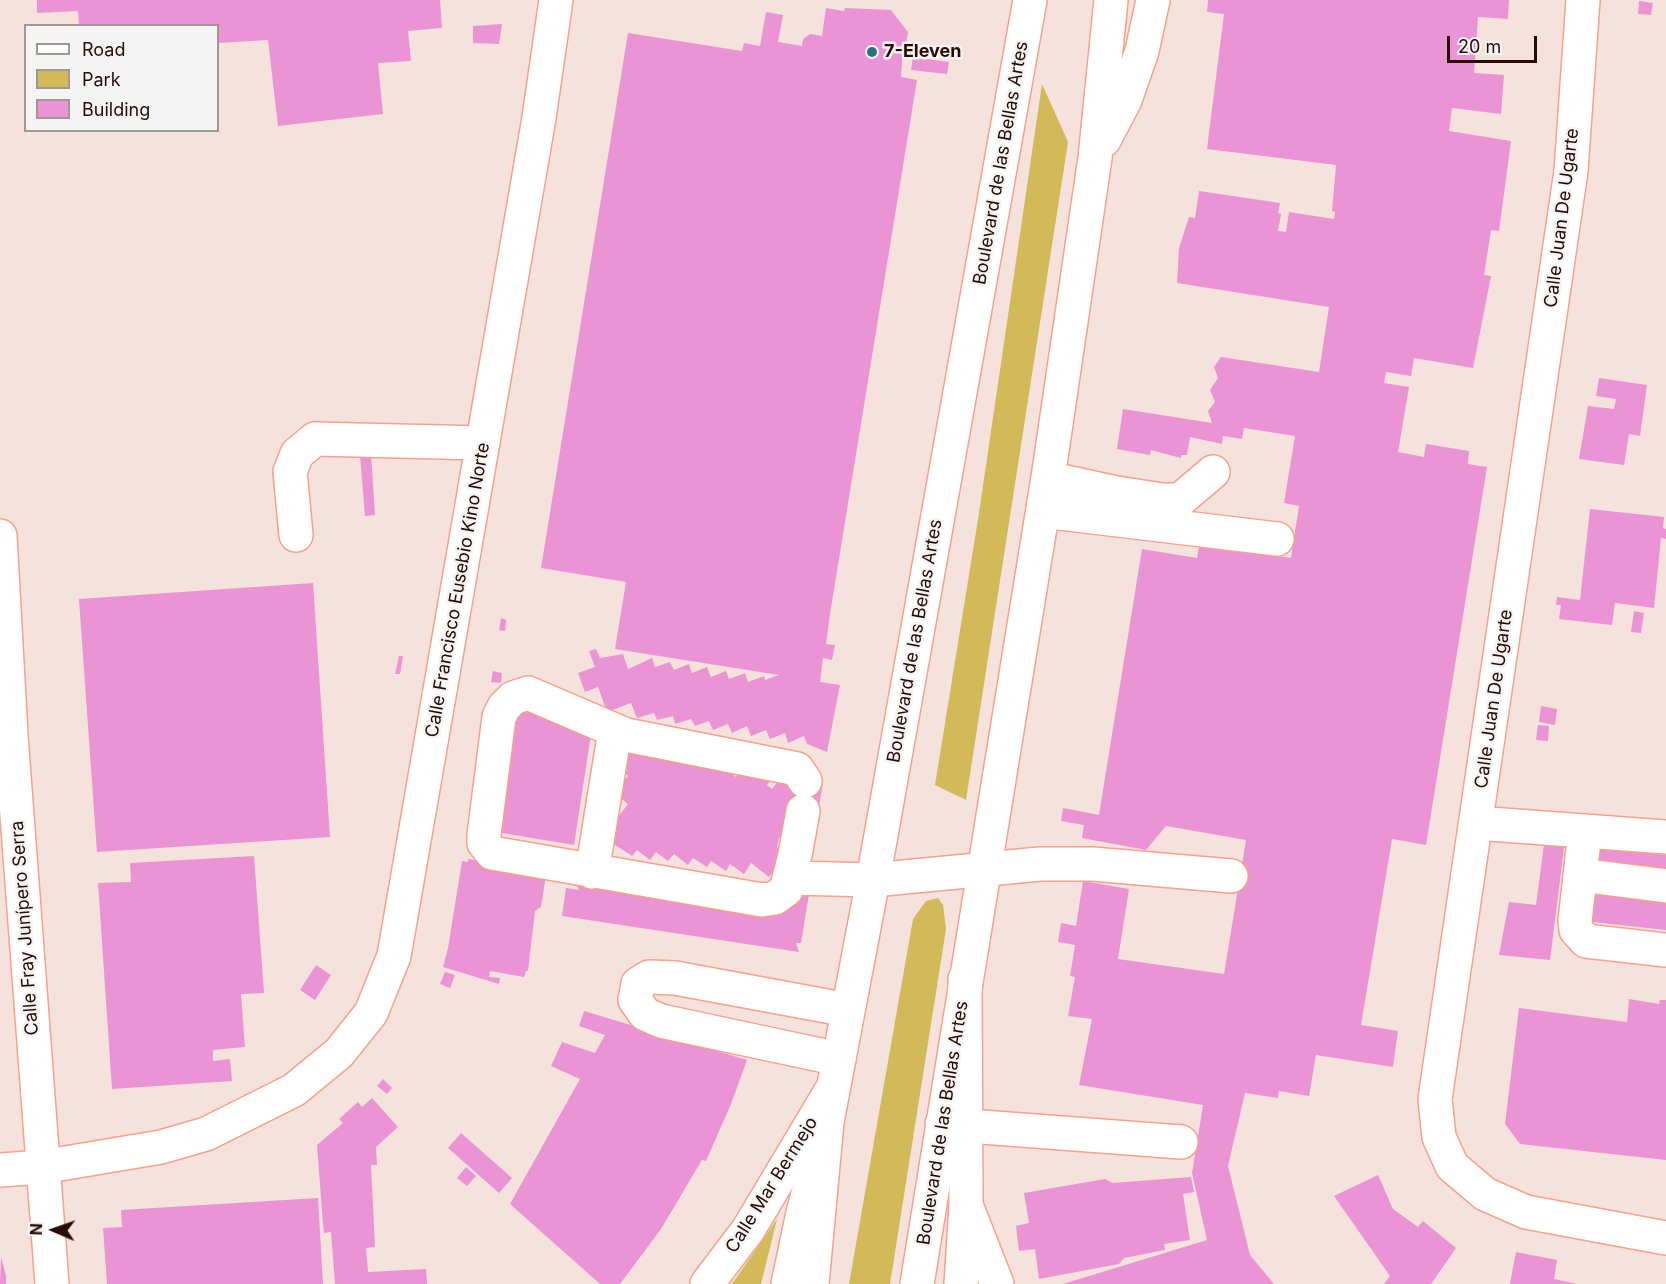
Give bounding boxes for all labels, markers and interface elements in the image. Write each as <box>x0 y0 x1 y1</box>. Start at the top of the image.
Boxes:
legend <box>24 24 219 132</box>
scale bar <box>1450 24 1540 62</box>
text: 20 m <box>1458 36 1501 57</box>
text: Road <box>82 39 125 60</box>
street label: Boulevard de las Bellas Artes <box>969 40 1033 286</box>
place label: 7-Eleven <box>884 41 961 63</box>
marker: 7-Eleven <box>865 45 879 59</box>
text: Park <box>82 69 121 90</box>
text: Building <box>82 99 150 120</box>
street label: Calle Juan De Ugarte <box>1540 127 1584 309</box>
street label: Calle Francisco Eusebio Kino Norte <box>421 441 495 739</box>
street label: Boulevard de las Bellas Artes <box>883 518 947 764</box>
street label: Calle Juan De Ugarte <box>1471 608 1517 790</box>
street label: Calle Fray Junípero Serra <box>7 820 43 1036</box>
street label: Boulevard de las Bellas Artes <box>913 999 973 1247</box>
street label: Calle Mar Bermejo <box>721 1113 823 1257</box>
north arrow <box>24 1200 84 1260</box>
text: N <box>26 1223 46 1236</box>

